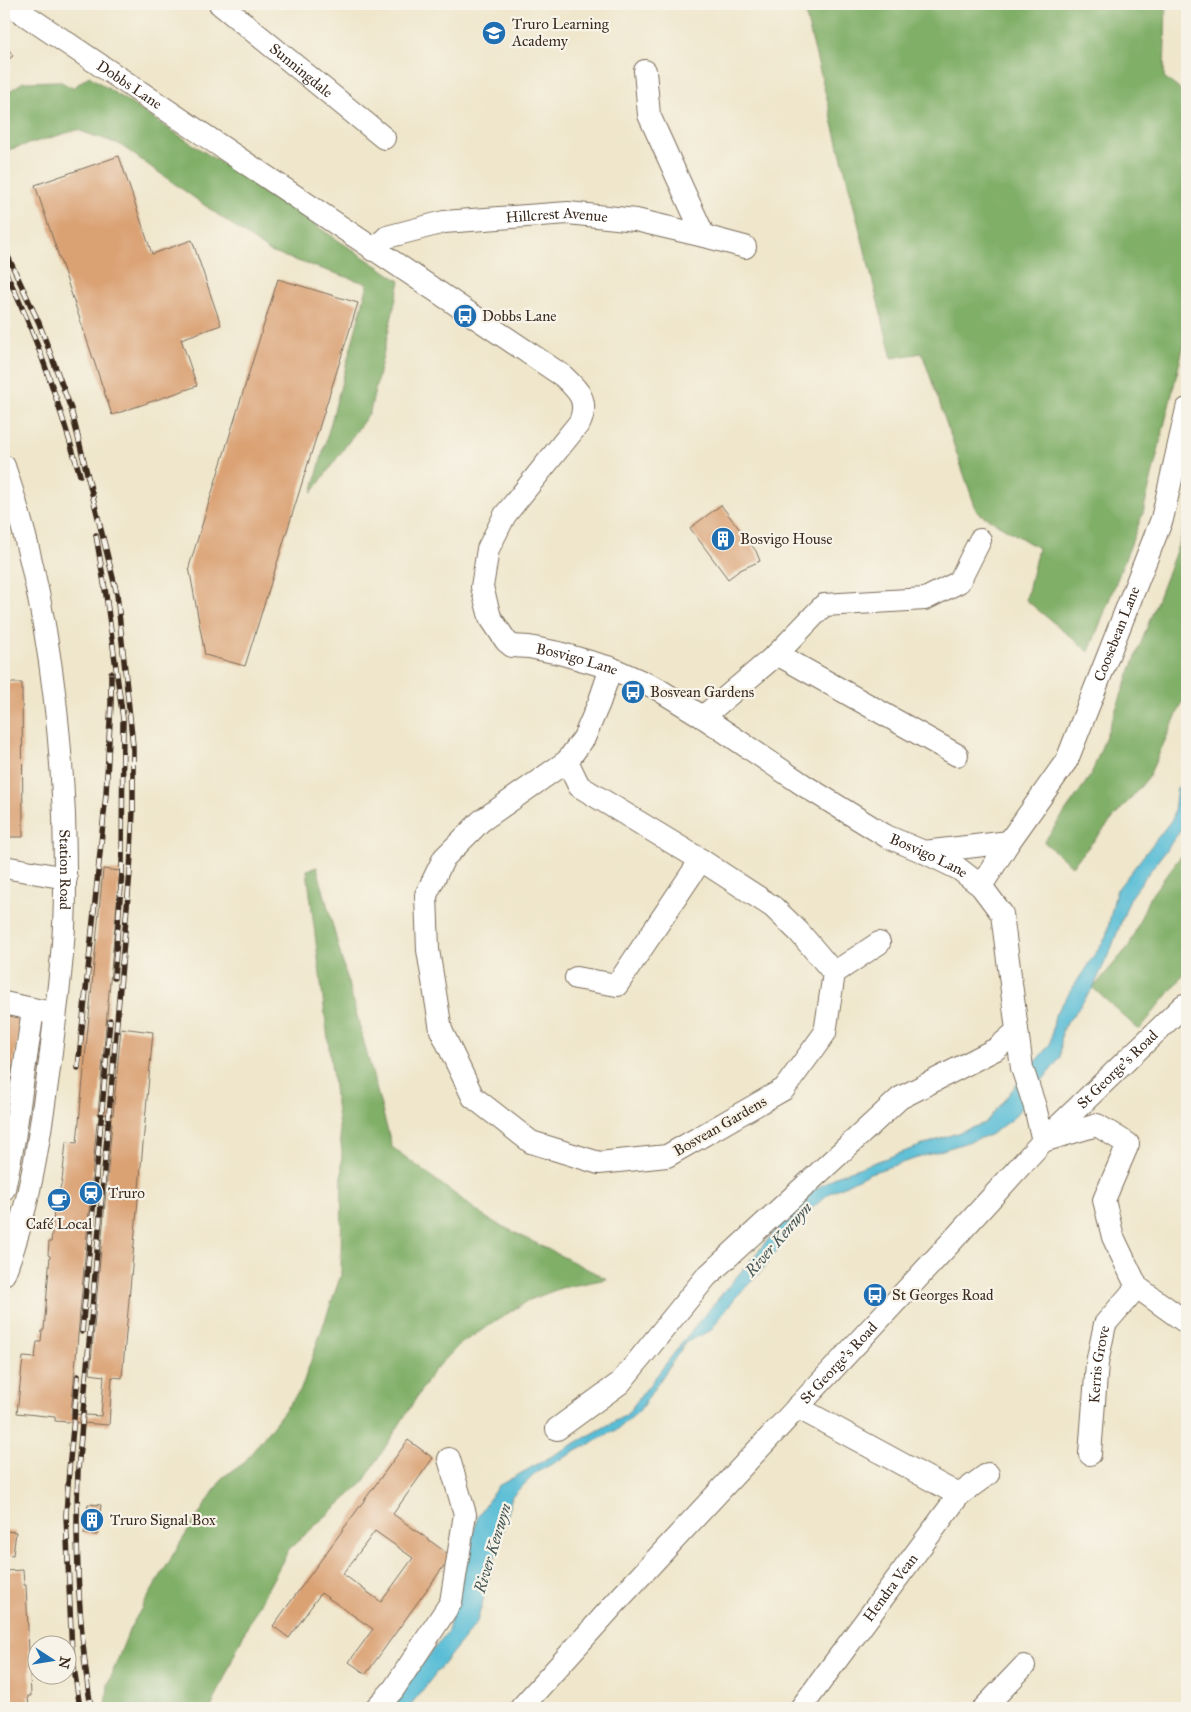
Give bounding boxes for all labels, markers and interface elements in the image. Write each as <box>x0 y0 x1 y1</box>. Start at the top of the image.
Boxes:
place label: Truro Learning Academy <box>511 15 610 50</box>
school or university icon: Truro Learning Academy <box>481 20 507 46</box>
street label: Sunningdale <box>266 39 337 102</box>
street label: Dobbs Lane <box>93 57 165 113</box>
street label: Hillcrest Avenue <box>505 204 609 227</box>
bus stop icon: Dobbs Lane <box>452 303 478 329</box>
place label: Dobbs Lane <box>482 307 557 325</box>
building icon: Bosvigo House <box>710 526 736 552</box>
place label: Bosvigo House <box>740 530 833 548</box>
street label: Coosebean Lane <box>1090 584 1143 684</box>
street label: Bosvigo Lane <box>534 640 621 679</box>
bus stop icon: Bosvean Gardens <box>620 679 646 705</box>
place label: Bosvean Gardens <box>650 683 754 701</box>
street label: Station Road <box>55 829 74 911</box>
street label: Bosvigo Lane <box>887 830 972 882</box>
street label: St George's Road <box>1073 1026 1162 1112</box>
street label: Bosvean Gardens <box>670 1092 770 1160</box>
station icon: Truro <box>78 1180 104 1206</box>
place label: Truro <box>108 1184 145 1202</box>
cafe icon: Café Local <box>46 1187 72 1213</box>
water label: River Kenwyn <box>740 1198 816 1281</box>
place label: Café Local <box>26 1215 93 1233</box>
bus stop icon: St Georges Road <box>862 1282 888 1308</box>
place label: St Georges Road <box>892 1286 994 1304</box>
street label: St George's Road <box>796 1318 881 1408</box>
street label: Kerris Grove <box>1085 1324 1113 1404</box>
water label: River Kenwyn <box>470 1501 515 1596</box>
building icon: Truro Signal Box <box>79 1507 105 1533</box>
place label: Truro Signal Box <box>110 1511 216 1529</box>
street label: Hendra Vean <box>859 1550 921 1625</box>
north arrow <box>28 1634 78 1684</box>
text: N <box>55 1655 74 1670</box>

